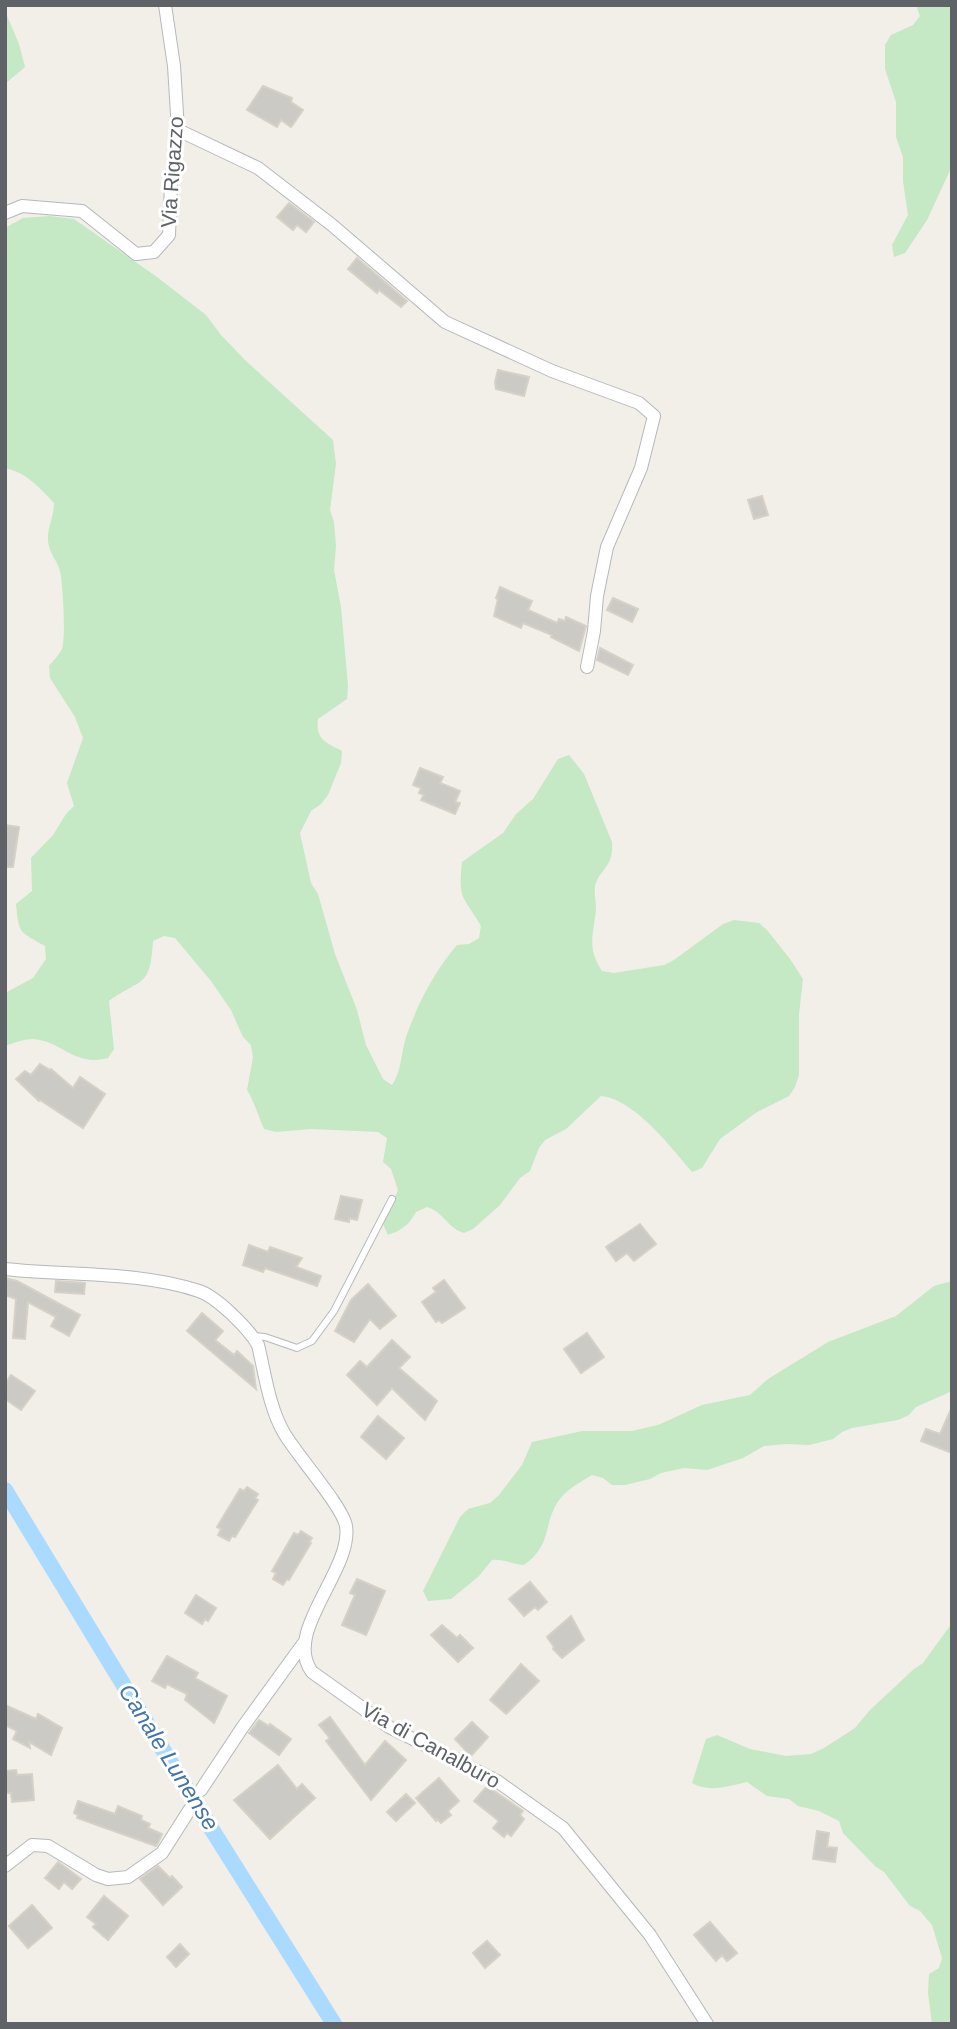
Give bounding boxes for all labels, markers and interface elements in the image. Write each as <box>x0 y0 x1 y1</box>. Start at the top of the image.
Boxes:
street label: Via Rigazzo <box>157 115 187 229</box>
water label: Canale Lunense <box>114 1679 224 1835</box>
street label: Via di Canalburo <box>358 1697 504 1793</box>

